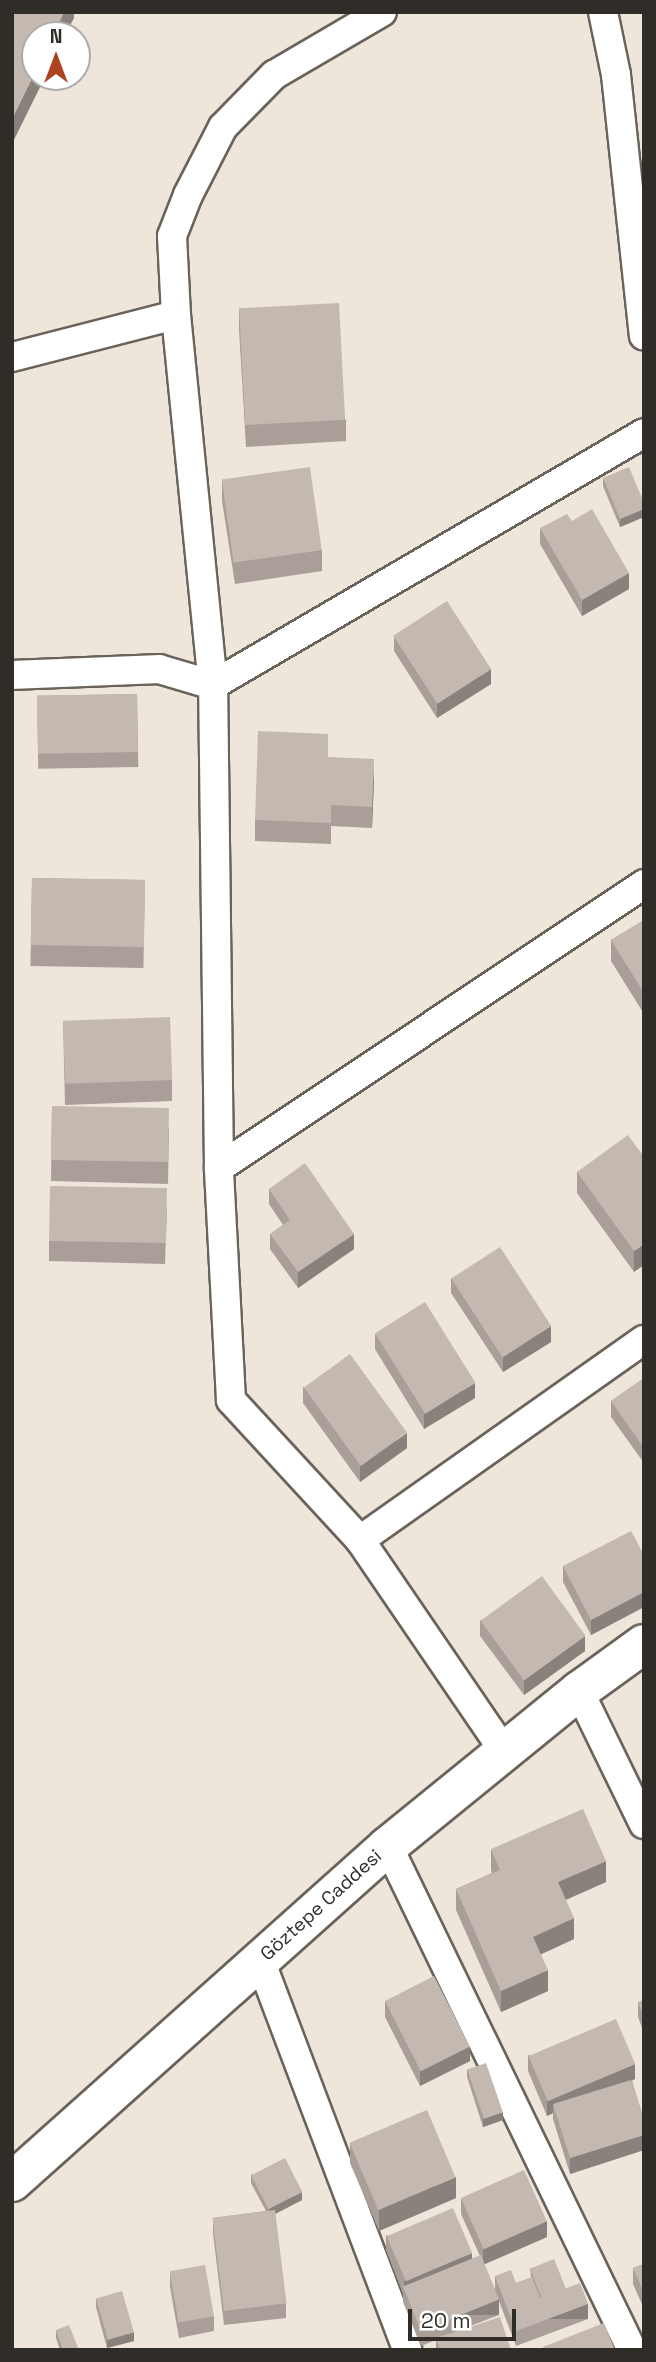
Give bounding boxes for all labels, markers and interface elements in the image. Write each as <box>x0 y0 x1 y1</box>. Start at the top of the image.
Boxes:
north arrow <box>21 21 91 91</box>
text: N <box>50 24 62 49</box>
street label: Göztepe Caddesi <box>256 1845 386 1965</box>
scale bar <box>411 2296 520 2340</box>
text: 20 m <box>421 2307 471 2334</box>

